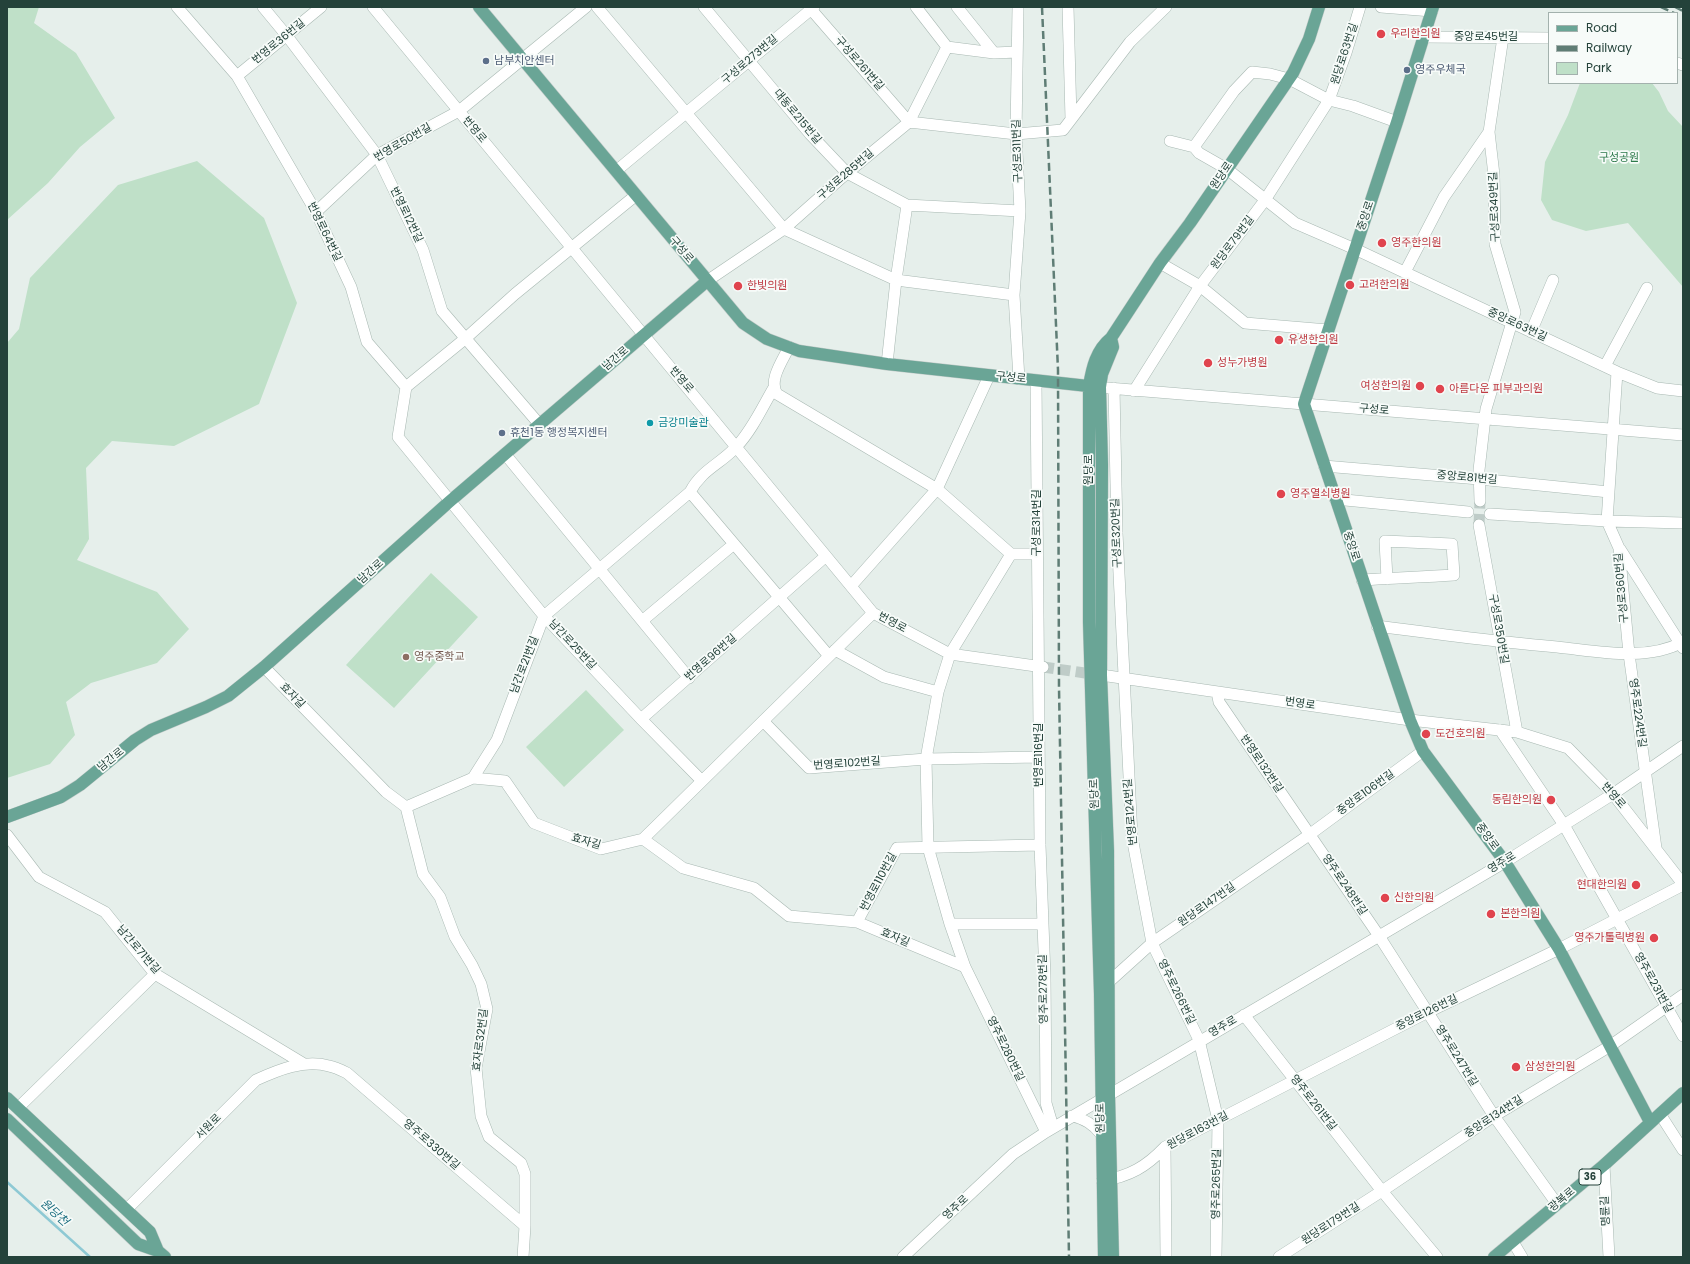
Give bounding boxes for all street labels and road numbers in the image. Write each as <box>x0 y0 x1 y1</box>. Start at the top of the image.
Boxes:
street label: 번영로36번길 <box>250 17 308 67</box>
street label: 원당로63번길 <box>1329 21 1361 87</box>
street label: 중앙로45번길 <box>1454 30 1518 44</box>
street label: 구성로273번길 <box>719 33 781 87</box>
street label: 구성로261번길 <box>832 34 886 94</box>
street label: 대동로215번길 <box>770 87 824 147</box>
street label: 번영로 <box>459 114 489 146</box>
street label: 구성로311번길 <box>1010 119 1026 183</box>
street label: 번영로50번길 <box>372 121 434 165</box>
street label: 구성로285번길 <box>815 147 877 203</box>
street label: 원당로 <box>1208 160 1236 192</box>
street label: 구성로349번길 <box>1487 171 1503 243</box>
street label: 번영로12번길 <box>387 185 425 245</box>
street label: 중앙로 <box>1355 199 1377 233</box>
street label: 번영로64번길 <box>304 200 344 264</box>
street label: 원당로79번길 <box>1209 214 1257 272</box>
street label: 구성로 <box>666 234 696 266</box>
street label: 중앙로63번길 <box>1485 305 1549 345</box>
street label: 남간로 <box>600 344 632 374</box>
street label: 번영로 <box>666 364 696 396</box>
street label: 구성로 <box>995 370 1027 386</box>
street label: 구성로 <box>1358 402 1390 418</box>
street label: 원당로 <box>1082 455 1096 485</box>
street label: 중앙로81번길 <box>1436 469 1498 487</box>
street label: 구성로314번길 <box>1030 489 1044 557</box>
street label: 구성로320번길 <box>1109 498 1125 568</box>
street label: 중앙로 <box>1340 530 1362 562</box>
street label: 구성로360번길 <box>1612 552 1632 624</box>
street label: 남간로 <box>355 557 387 587</box>
street label: 구성로350번길 <box>1485 593 1511 665</box>
street label: 번영로 <box>875 610 909 636</box>
street label: 남간로25번길 <box>545 617 599 673</box>
street label: 번영로96번길 <box>682 632 740 684</box>
street label: 남간로21번길 <box>508 634 542 696</box>
street label: 영주로224번길 <box>1626 677 1648 749</box>
street label: 효자길 <box>277 680 307 712</box>
street label: 번영로 <box>1284 695 1316 713</box>
street label: 번영로116번길 <box>1032 723 1046 787</box>
street label: 번영로132번길 <box>1237 733 1285 795</box>
street label: 남간로 <box>95 745 127 775</box>
street label: 번영로102번길 <box>813 755 881 773</box>
street label: 중앙로106번길 <box>1335 768 1397 818</box>
street label: 번영로124번길 <box>1121 778 1141 846</box>
street label: 원당로 <box>1088 779 1102 809</box>
street label: 번영로 <box>1598 780 1628 812</box>
street label: 중앙로 <box>1473 821 1501 853</box>
street label: 효자길 <box>570 831 602 853</box>
street label: 번영로110번길 <box>858 850 900 914</box>
street label: 영주로 <box>1486 850 1518 876</box>
street label: 영주로248번길 <box>1319 852 1369 918</box>
street label: 원당로147번길 <box>1176 880 1238 930</box>
street label: 남간로71번길 <box>113 923 163 977</box>
street label: 효자길 <box>878 926 912 950</box>
street label: 영주로231번길 <box>1631 951 1675 1015</box>
street label: 영주로278번길 <box>1037 954 1051 1024</box>
street label: 영주로266번길 <box>1155 957 1197 1027</box>
street label: 중앙로126번길 <box>1394 992 1460 1034</box>
street label: 효자로32번길 <box>471 1008 491 1072</box>
street label: 영주로280번길 <box>984 1014 1026 1084</box>
street label: 영주로 <box>1207 1014 1239 1040</box>
street label: 영주로247번길 <box>1432 1023 1480 1089</box>
street label: 영주로261번길 <box>1287 1072 1339 1134</box>
street label: 중앙로134번길 <box>1462 1093 1526 1141</box>
street label: 원당로 <box>1094 1103 1108 1133</box>
street label: 원당로163번길 <box>1165 1109 1231 1153</box>
street label: 서원로 <box>194 1112 224 1142</box>
street label: 영주로330번길 <box>400 1117 462 1173</box>
street label: 영주로265번길 <box>1210 1148 1224 1220</box>
road number: 36 <box>1579 1169 1601 1185</box>
street label: 광복로 <box>1546 1185 1578 1215</box>
street label: 영주로 <box>940 1193 972 1223</box>
street label: 명륜길 <box>1599 1195 1613 1227</box>
street label: 원당로179번길 <box>1299 1200 1363 1248</box>

